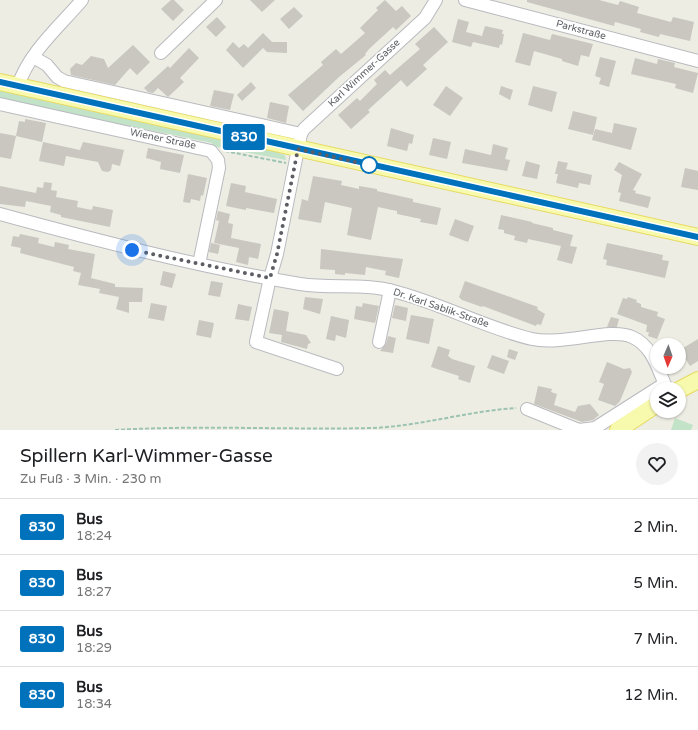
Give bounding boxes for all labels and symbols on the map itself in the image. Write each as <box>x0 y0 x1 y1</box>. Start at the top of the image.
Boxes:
street label: Parkstraße <box>555 18 608 42</box>
street label: Karl Wimmer-Gasse <box>325 36 403 109</box>
line badge: 830 <box>221 124 267 150</box>
street label: Wiener Straße <box>129 126 197 152</box>
unlabelled marker <box>360 156 378 174</box>
your location <box>122 240 142 260</box>
street label: Dr. Karl Sablik-Straße <box>391 286 491 330</box>
north arrow <box>650 338 686 374</box>

